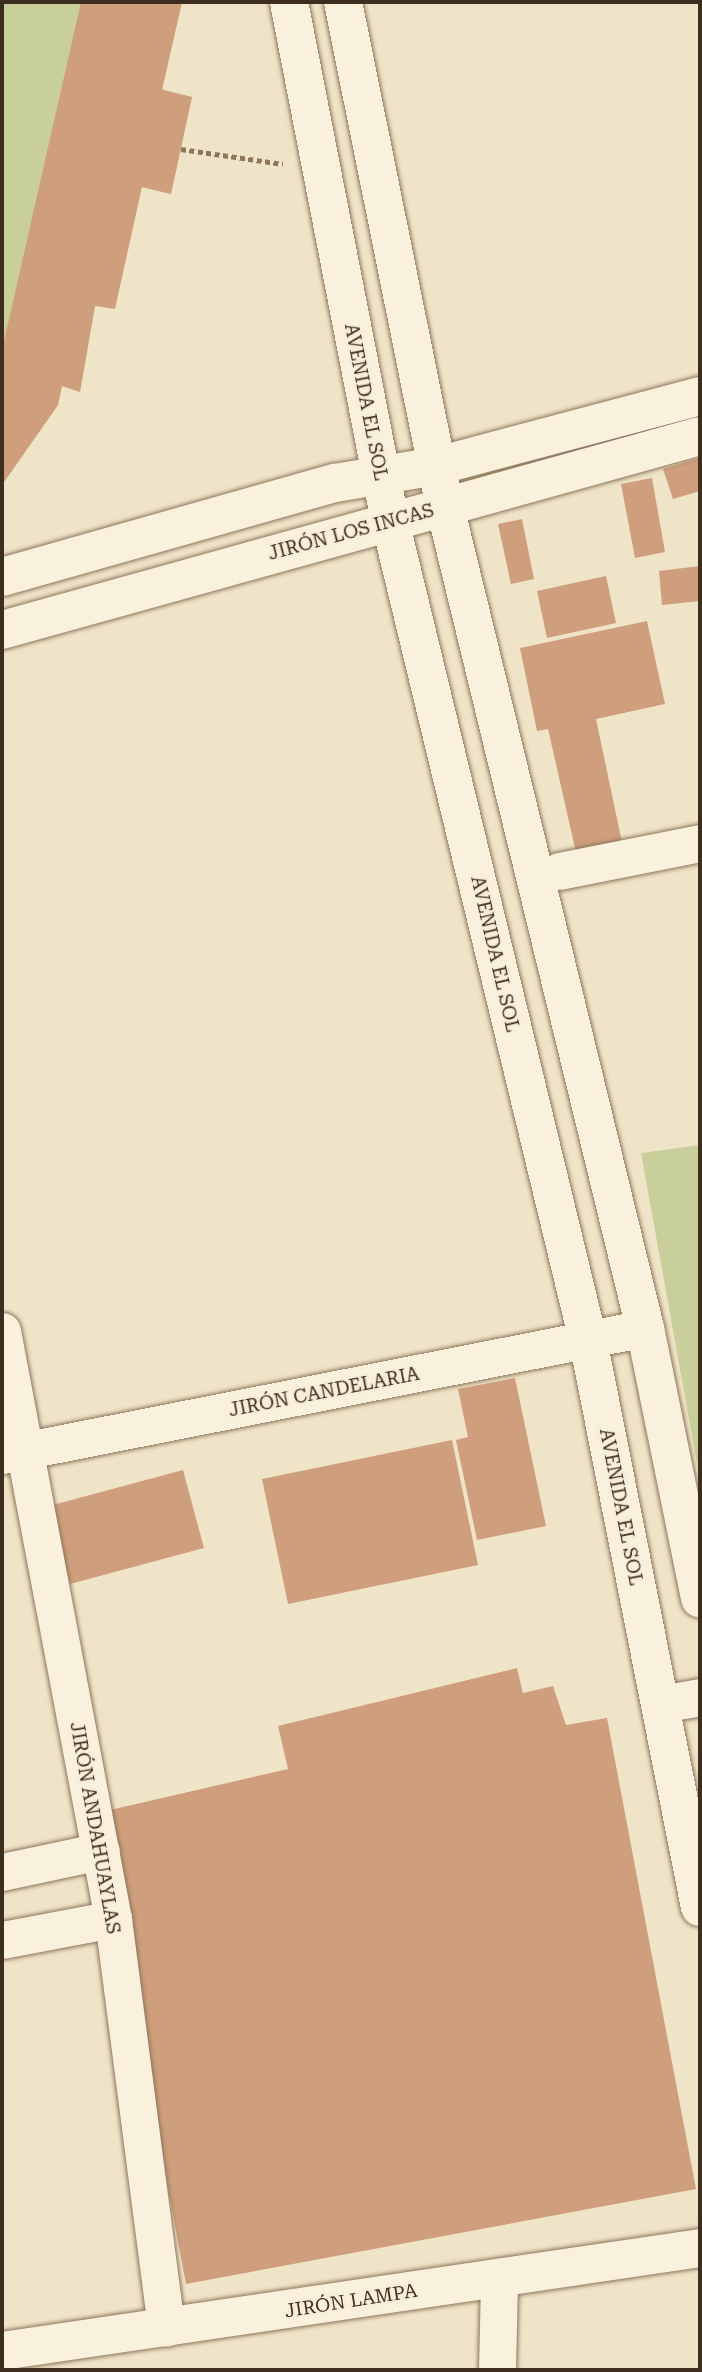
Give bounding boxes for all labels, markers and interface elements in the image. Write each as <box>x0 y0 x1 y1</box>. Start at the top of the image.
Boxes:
street label: AVENIDA EL SOL <box>340 322 392 482</box>
street label: JIRÓN LOS INCAS <box>266 499 436 565</box>
street label: AVENIDA EL SOL <box>466 874 524 1034</box>
street label: JIRÓN CANDELARIA <box>227 1362 421 1422</box>
street label: AVENIDA EL SOL <box>595 1427 647 1587</box>
street label: JIRÓN ANDAHUAYLAS <box>65 1720 125 1936</box>
street label: JIRÓN LAMPA <box>283 2279 419 2323</box>

